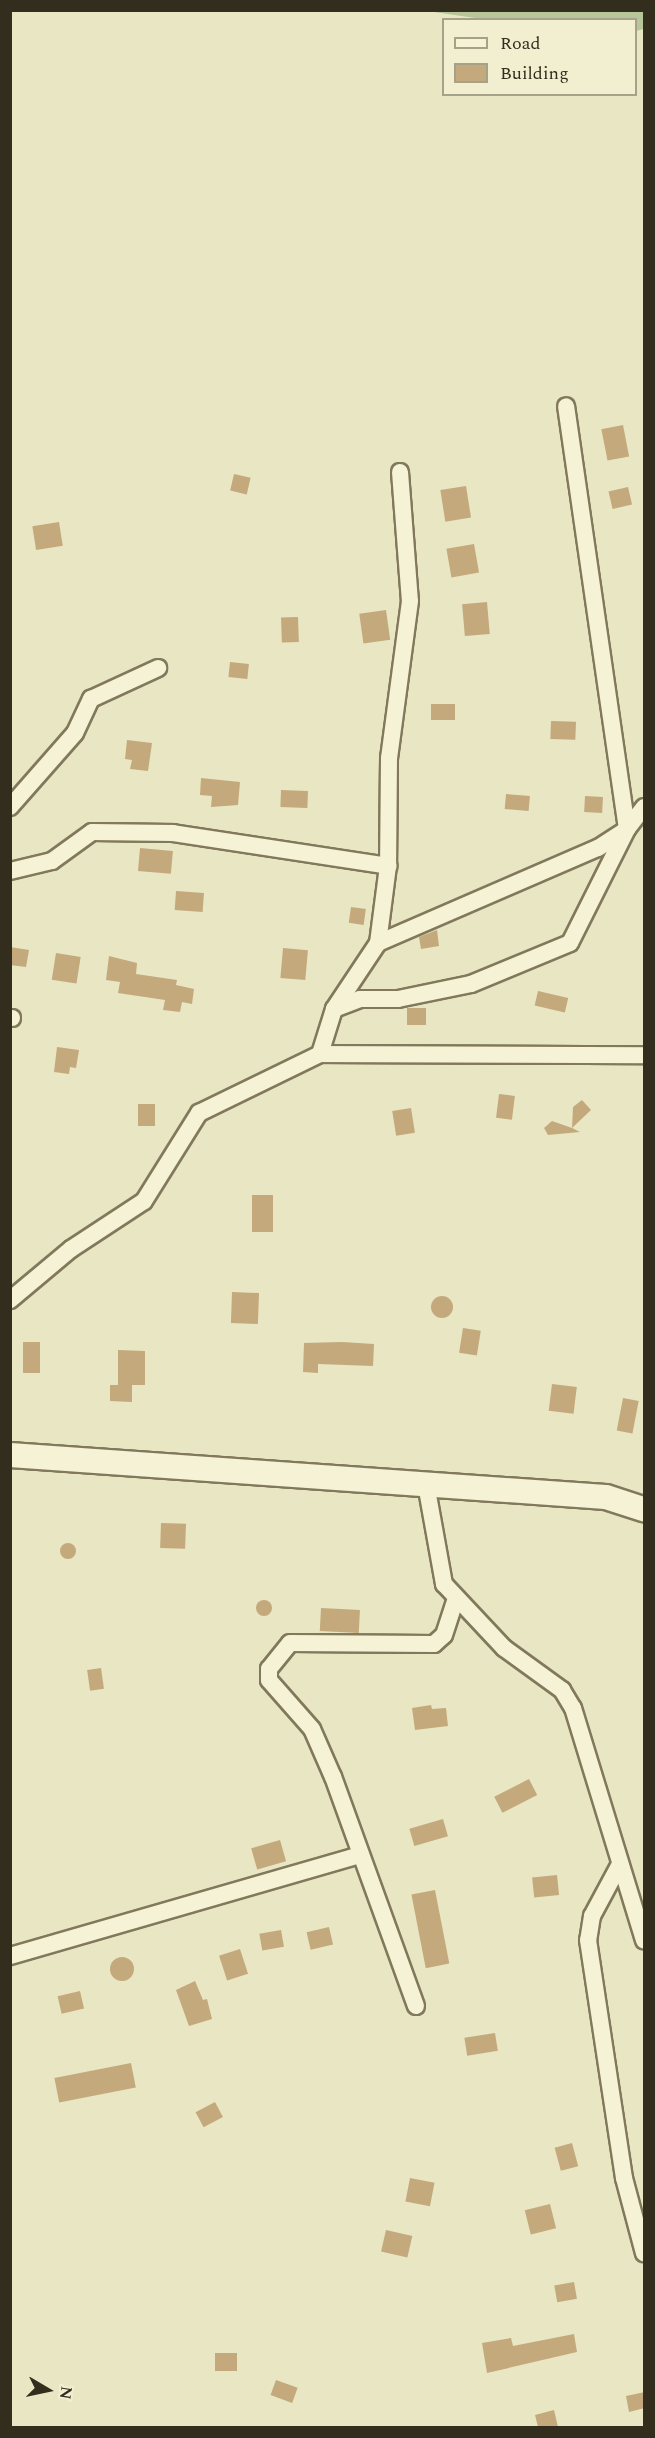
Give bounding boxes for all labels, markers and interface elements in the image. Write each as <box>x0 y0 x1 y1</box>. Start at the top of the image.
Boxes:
legend <box>442 18 637 96</box>
text: Road <box>500 30 541 57</box>
text: Building <box>500 60 569 87</box>
north arrow <box>18 2360 78 2420</box>
text: N <box>53 2384 79 2401</box>

